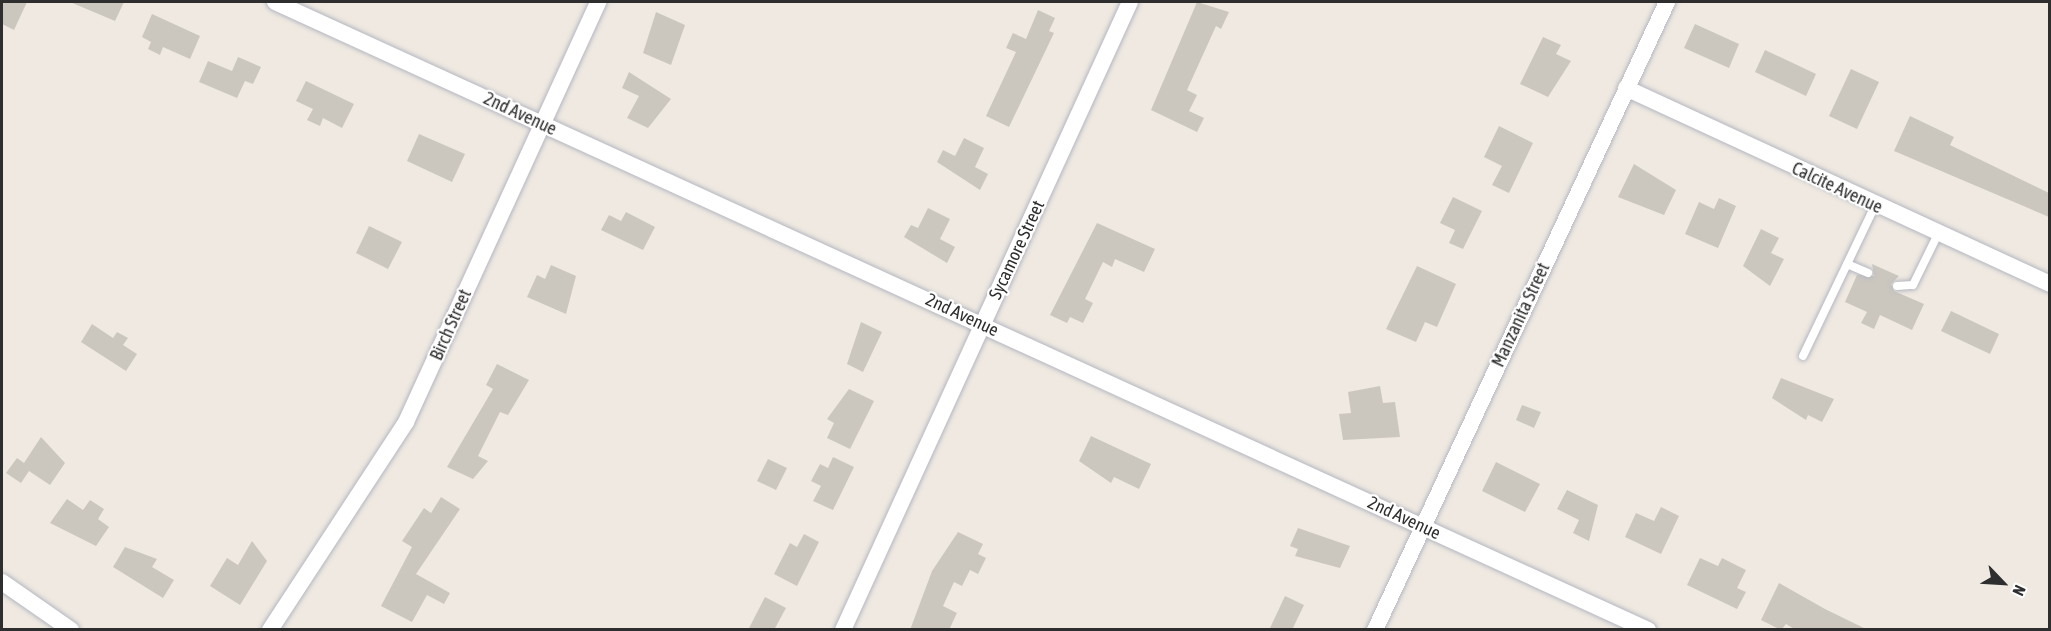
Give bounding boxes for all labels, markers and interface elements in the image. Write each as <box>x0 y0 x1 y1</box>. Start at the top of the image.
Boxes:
street label: 2nd Avenue <box>480 88 560 140</box>
street label: Calcite Avenue <box>1788 158 1886 218</box>
street label: Sycamore Street <box>985 197 1049 303</box>
street label: Manzanita Street <box>1487 260 1555 370</box>
street label: Birch Street <box>426 286 476 364</box>
street label: 2nd Avenue <box>922 289 1002 341</box>
street label: 2nd Avenue <box>1364 492 1444 544</box>
north arrow <box>1973 553 2033 613</box>
text: N <box>2009 583 2029 599</box>

